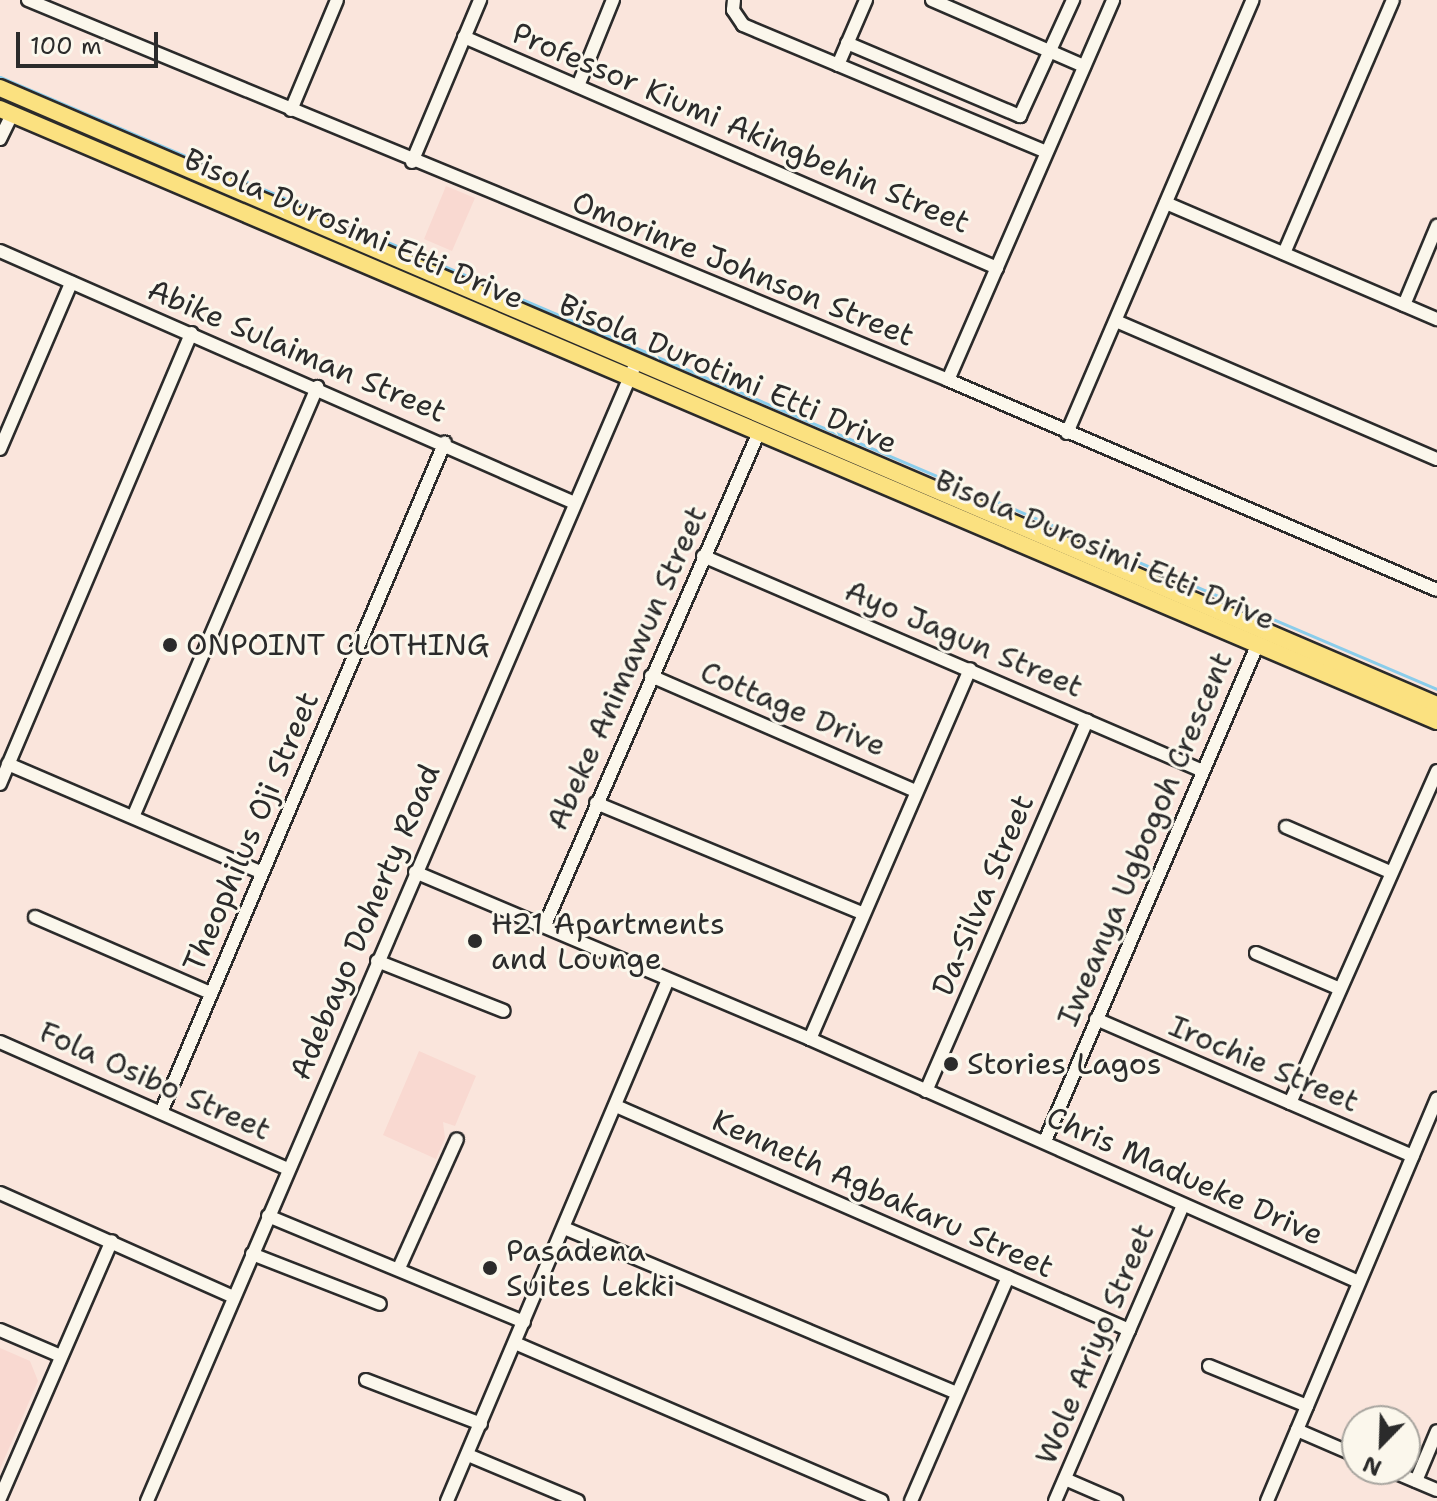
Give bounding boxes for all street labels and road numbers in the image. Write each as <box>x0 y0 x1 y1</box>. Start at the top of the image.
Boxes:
street label: Professor Kiumi Akingbehin Street <box>507 15 975 241</box>
street label: Bisola Durosimi Etti Drive <box>179 141 529 317</box>
street label: Omorinre Johnson Street <box>567 184 919 354</box>
street label: Abike Sulaiman Street <box>142 272 452 430</box>
street label: Bisola Durotimi Etti Drive <box>553 286 903 462</box>
street label: Bisola Durosimi Etti Drive <box>930 462 1280 638</box>
street label: Abeke Animawun Street <box>539 500 715 836</box>
street label: Ayo Jagun Street <box>839 573 1089 705</box>
street label: Iweanya Ugbogoh Crescent <box>1050 647 1240 1031</box>
street label: Cottage Drive <box>695 654 891 764</box>
street label: Theophilus Oji Street <box>176 686 326 978</box>
street label: Adebayo Doherty Road <box>282 759 448 1085</box>
street label: Da-Silva Street <box>924 789 1042 1001</box>
street label: Irochie Street <box>1164 1008 1364 1120</box>
street label: Fola Osibo Street <box>34 1014 276 1148</box>
street label: Chris Madueke Drive <box>1041 1099 1329 1253</box>
street label: Kenneth Agbakaru Street <box>707 1102 1059 1286</box>
street label: Wole Ariyo Street <box>1028 1218 1162 1470</box>

